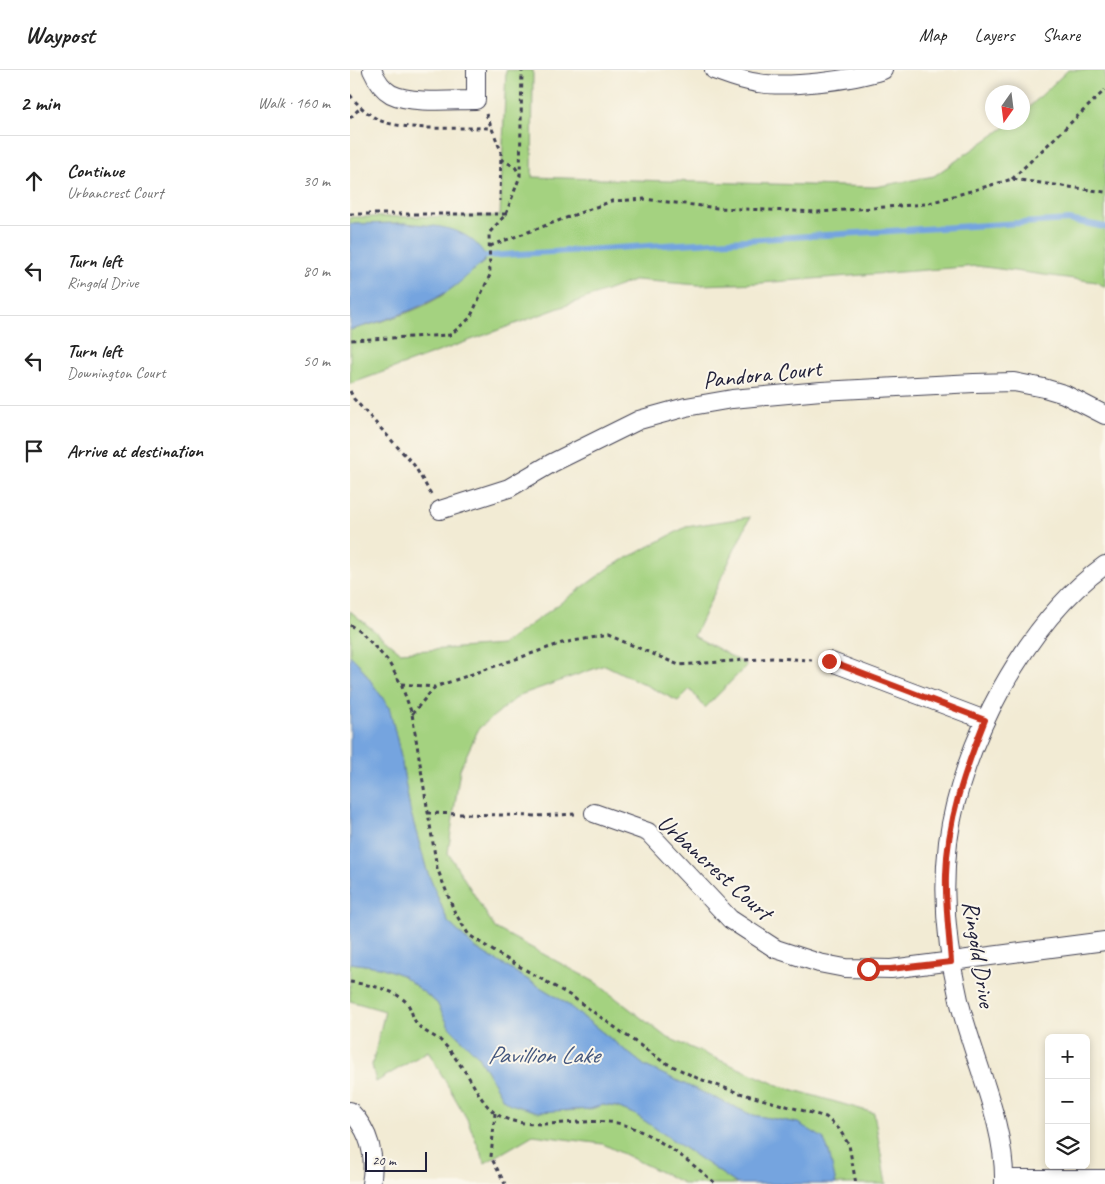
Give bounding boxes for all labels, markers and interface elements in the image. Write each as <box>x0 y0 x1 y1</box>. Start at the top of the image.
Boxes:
text: Waypost <box>25 20 95 50</box>
text: Map <box>919 24 947 46</box>
text: Layers <box>975 24 1014 46</box>
text: Share <box>1042 24 1080 46</box>
north arrow <box>985 85 1030 130</box>
text: 2 min <box>20 90 60 116</box>
text: Walk · 160 m <box>258 93 330 113</box>
text: Continue <box>67 159 124 183</box>
icon: ahead <box>20 167 48 195</box>
text: 30 m <box>303 171 330 191</box>
text: Urbancrest Court <box>67 183 163 203</box>
text: Turn left <box>67 249 122 273</box>
icon: left <box>20 257 48 285</box>
text: 80 m <box>303 261 330 281</box>
text: Ringold Drive <box>67 273 138 293</box>
text: Turn left <box>67 339 122 363</box>
icon: left <box>20 347 48 375</box>
text: 50 m <box>303 351 330 371</box>
street label: Pandora Court <box>701 353 825 395</box>
text: Downington Court <box>67 363 165 383</box>
icon: arrive <box>20 437 48 465</box>
text: Arrive at destination <box>67 439 203 463</box>
route end <box>818 650 841 673</box>
street label: Urbancrest Court <box>651 808 781 928</box>
street label: Ringold Drive <box>956 899 1003 1011</box>
route start <box>857 958 880 981</box>
map controls <box>1045 1034 1090 1169</box>
button: + <box>1045 1034 1090 1079</box>
water label: Pavillion Lake <box>487 1039 602 1071</box>
button: − <box>1045 1079 1090 1124</box>
button: layers <box>1045 1124 1090 1169</box>
scale bar <box>365 1149 428 1172</box>
text: 20 m <box>372 1152 396 1169</box>

